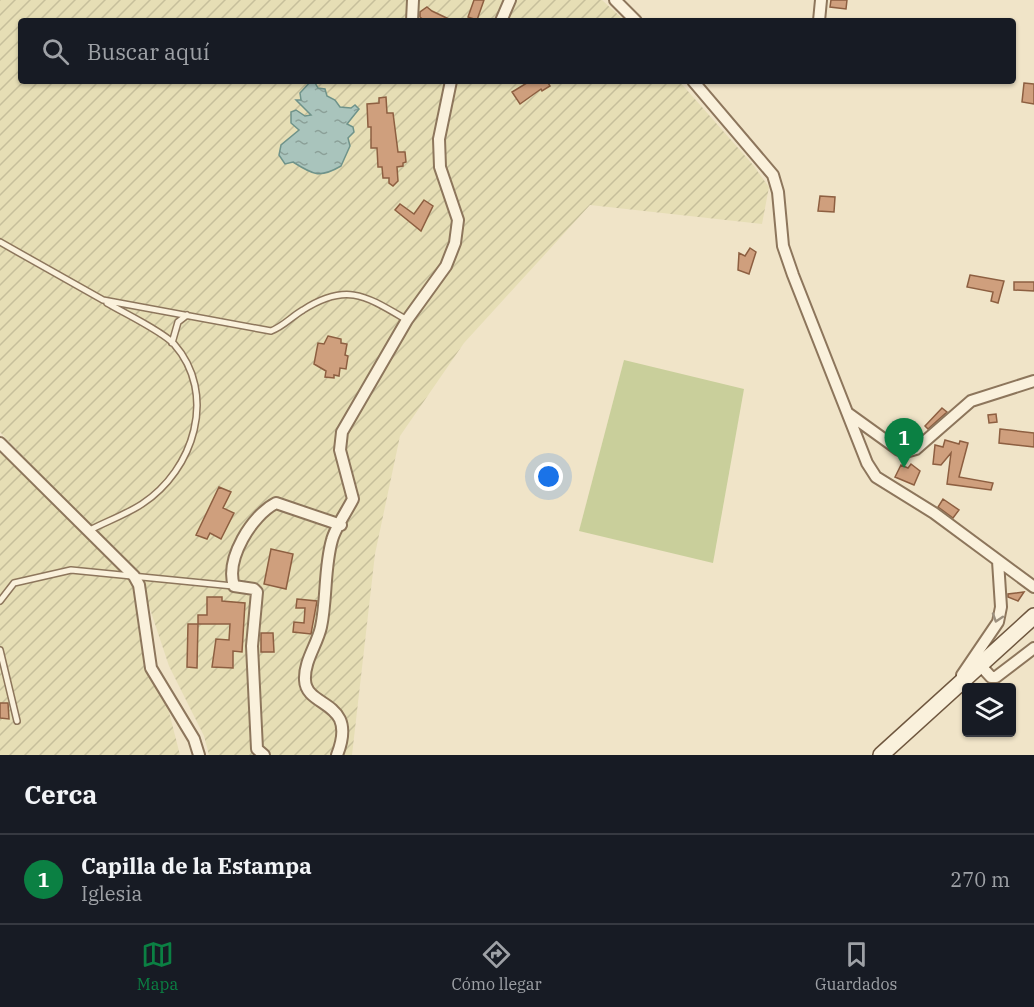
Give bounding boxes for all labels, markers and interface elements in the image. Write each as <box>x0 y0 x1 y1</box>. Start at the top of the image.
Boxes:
search box <box>18 18 1016 84</box>
icon: search <box>39 35 72 68</box>
text: Buscar aquí <box>87 37 210 66</box>
pin: 1 <box>884 418 924 468</box>
your location <box>534 462 563 491</box>
one-way arrow <box>992 613 1005 623</box>
map controls <box>962 683 1016 737</box>
button: layers <box>962 683 1016 737</box>
text: Cerca <box>24 777 97 811</box>
text: Capilla de la Estampa <box>81 851 312 880</box>
text: 1 <box>38 866 50 893</box>
text: 270 m <box>950 866 1010 893</box>
text: Iglesia <box>81 880 143 907</box>
tab: Mapa <box>137 938 178 994</box>
tab: Cómo llegar <box>452 938 542 994</box>
tab: Guardados <box>815 938 897 994</box>

